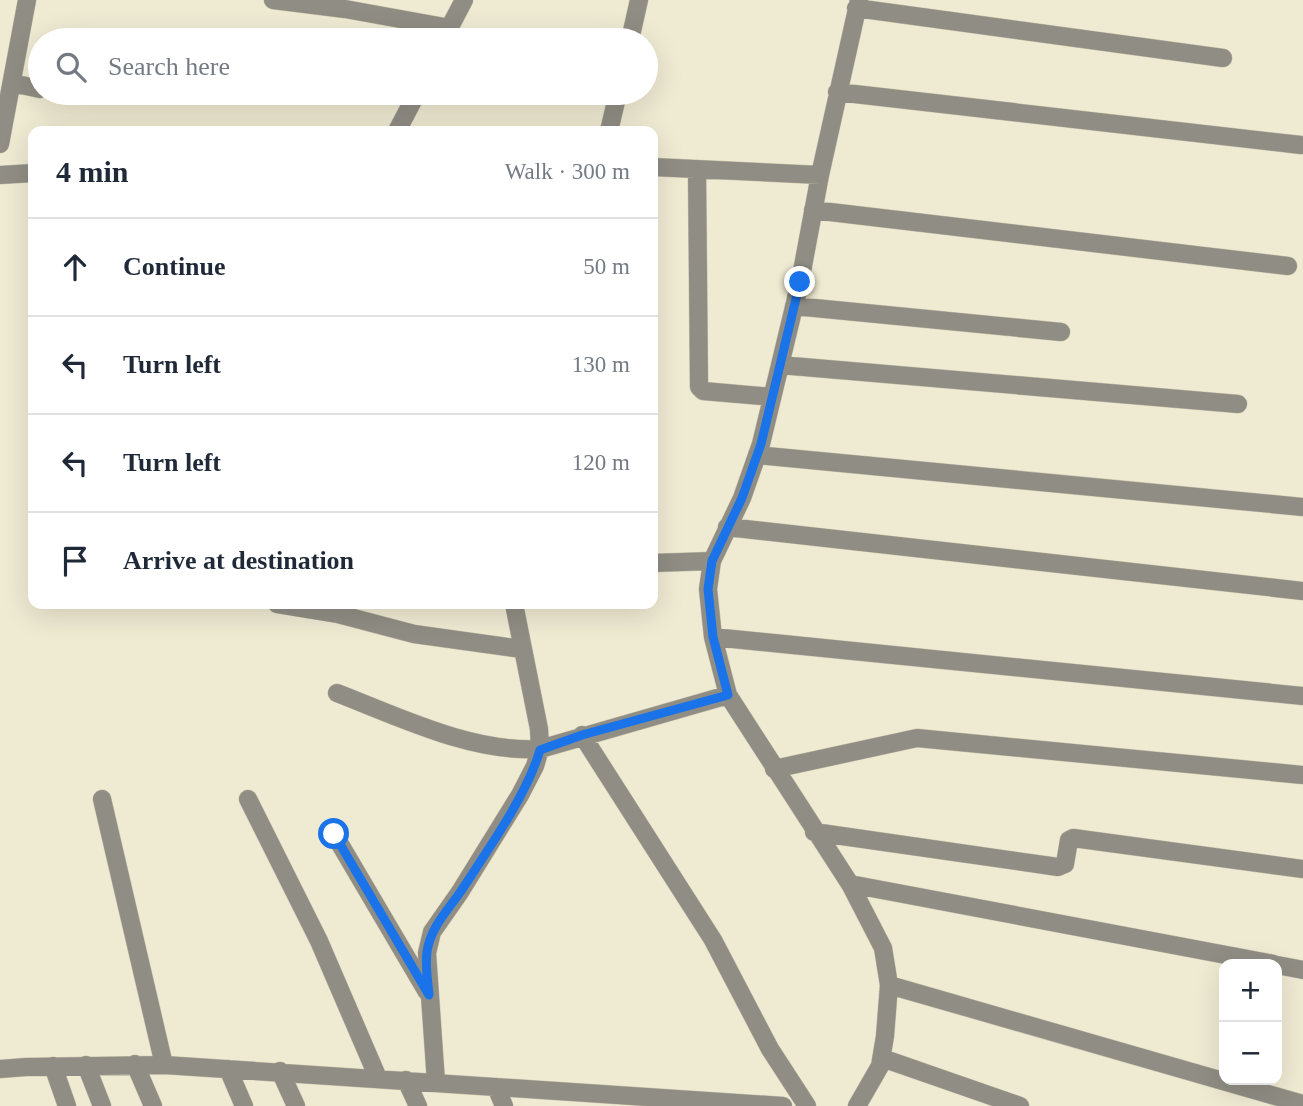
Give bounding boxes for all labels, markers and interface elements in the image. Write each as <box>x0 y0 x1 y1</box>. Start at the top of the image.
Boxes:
search box <box>28 28 658 105</box>
icon: search <box>52 48 90 86</box>
text: Search here <box>108 52 230 81</box>
text: 4 min <box>56 155 129 188</box>
text: Walk · 300 m <box>505 159 630 184</box>
icon: ahead <box>56 248 94 286</box>
text: Continue <box>123 252 226 281</box>
text: 50 m <box>583 254 630 279</box>
route end <box>784 266 815 297</box>
icon: left <box>56 346 94 384</box>
text: Turn left <box>123 350 221 379</box>
text: 130 m <box>572 352 630 377</box>
icon: left <box>56 444 94 482</box>
text: Turn left <box>123 448 221 477</box>
text: 120 m <box>572 450 630 475</box>
icon: arrive <box>56 542 94 580</box>
text: Arrive at destination <box>123 546 354 575</box>
route start <box>318 818 349 849</box>
map controls <box>1219 959 1282 1085</box>
button: + <box>1219 959 1282 1022</box>
button: − <box>1219 1022 1282 1085</box>

